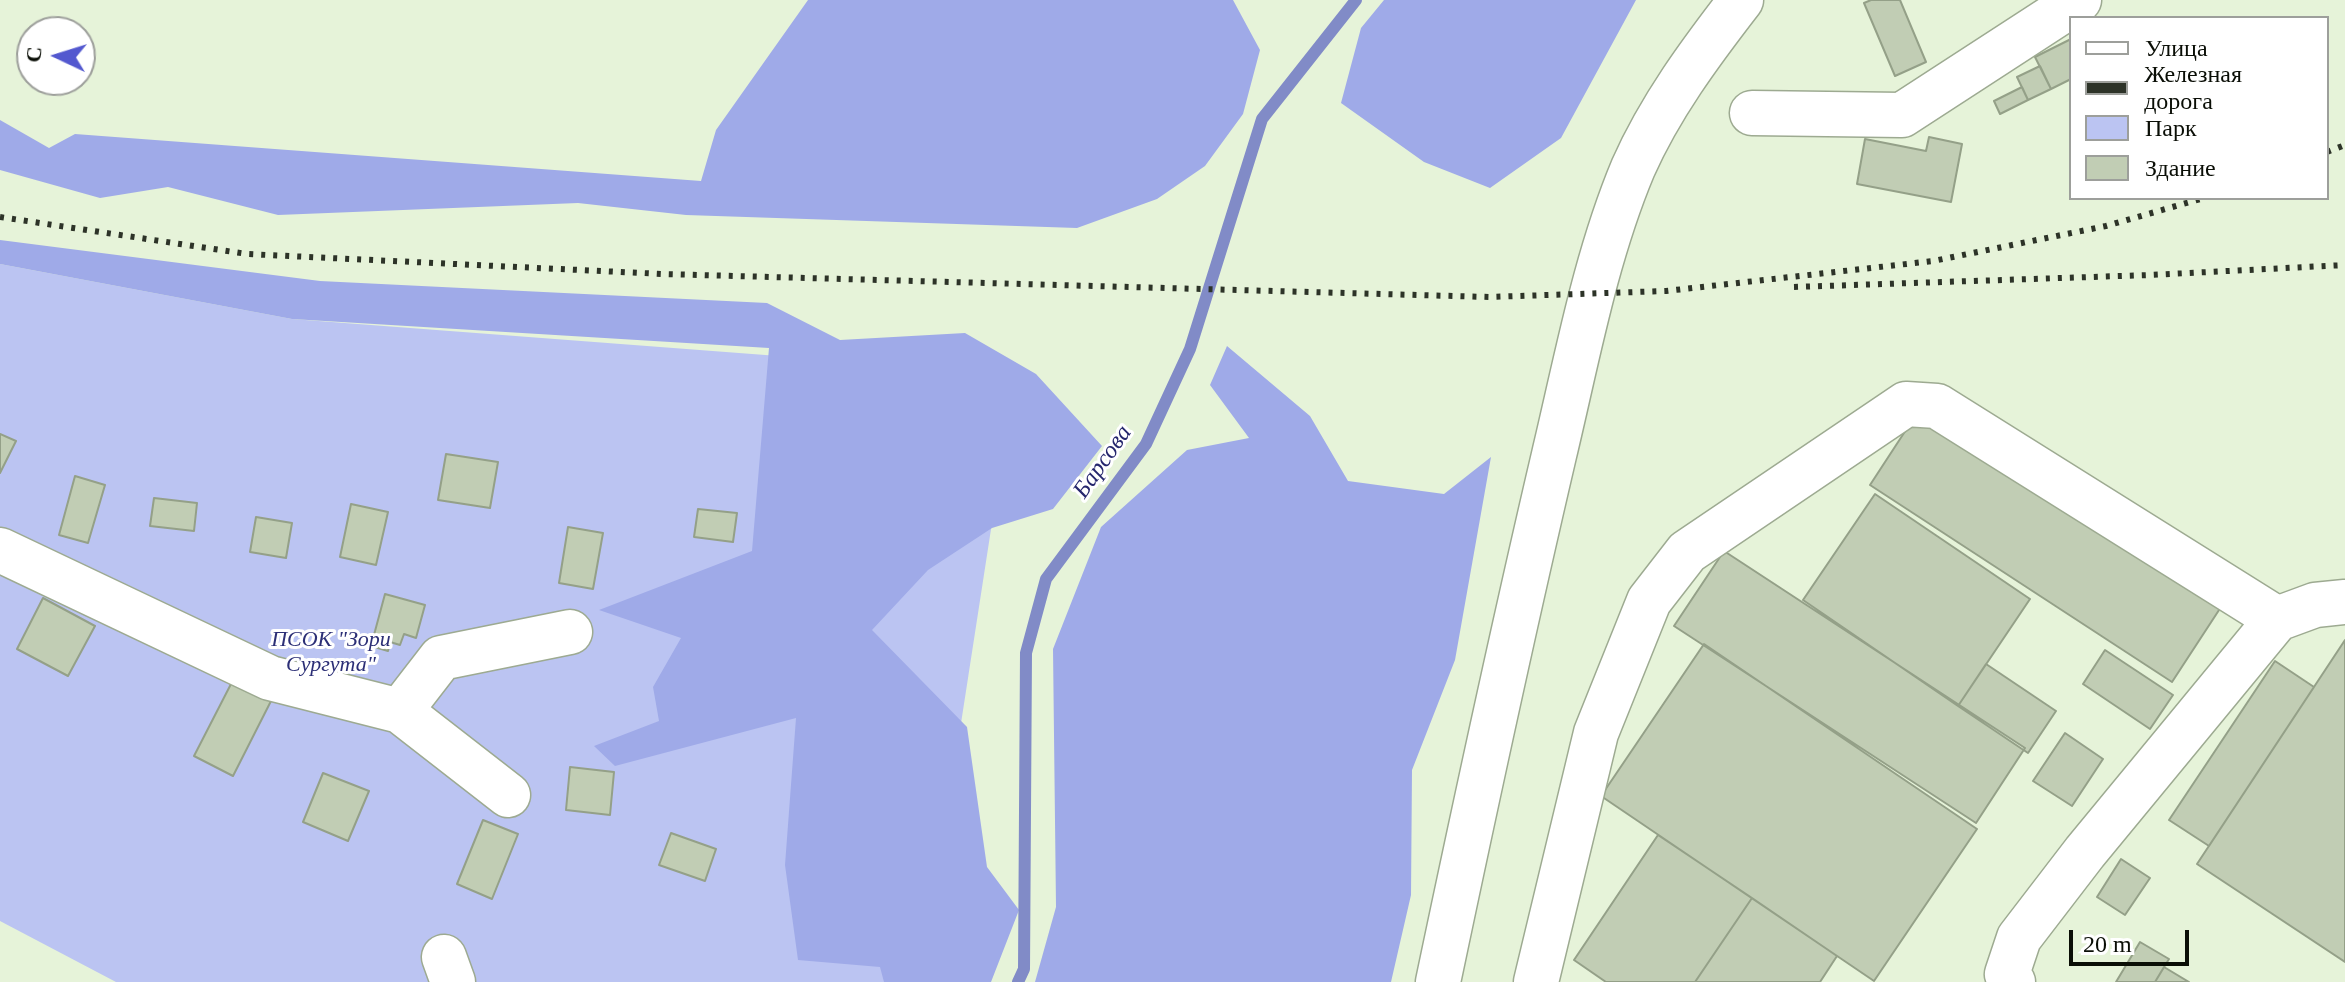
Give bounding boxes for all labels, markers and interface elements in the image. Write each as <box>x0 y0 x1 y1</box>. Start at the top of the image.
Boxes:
north arrow <box>16 16 96 96</box>
legend <box>2069 16 2329 200</box>
text: Улица <box>2145 35 2208 61</box>
text: С <box>21 46 47 63</box>
text: Железная дорога <box>2144 61 2242 114</box>
text: Парк <box>2145 115 2197 141</box>
text: Здание <box>2145 155 2216 181</box>
water label: Барсова <box>1068 420 1138 504</box>
park label: ПСОК "Зори Сургута" <box>271 627 391 678</box>
scale bar <box>2073 914 2193 964</box>
text: 20 m <box>2083 931 2132 957</box>

